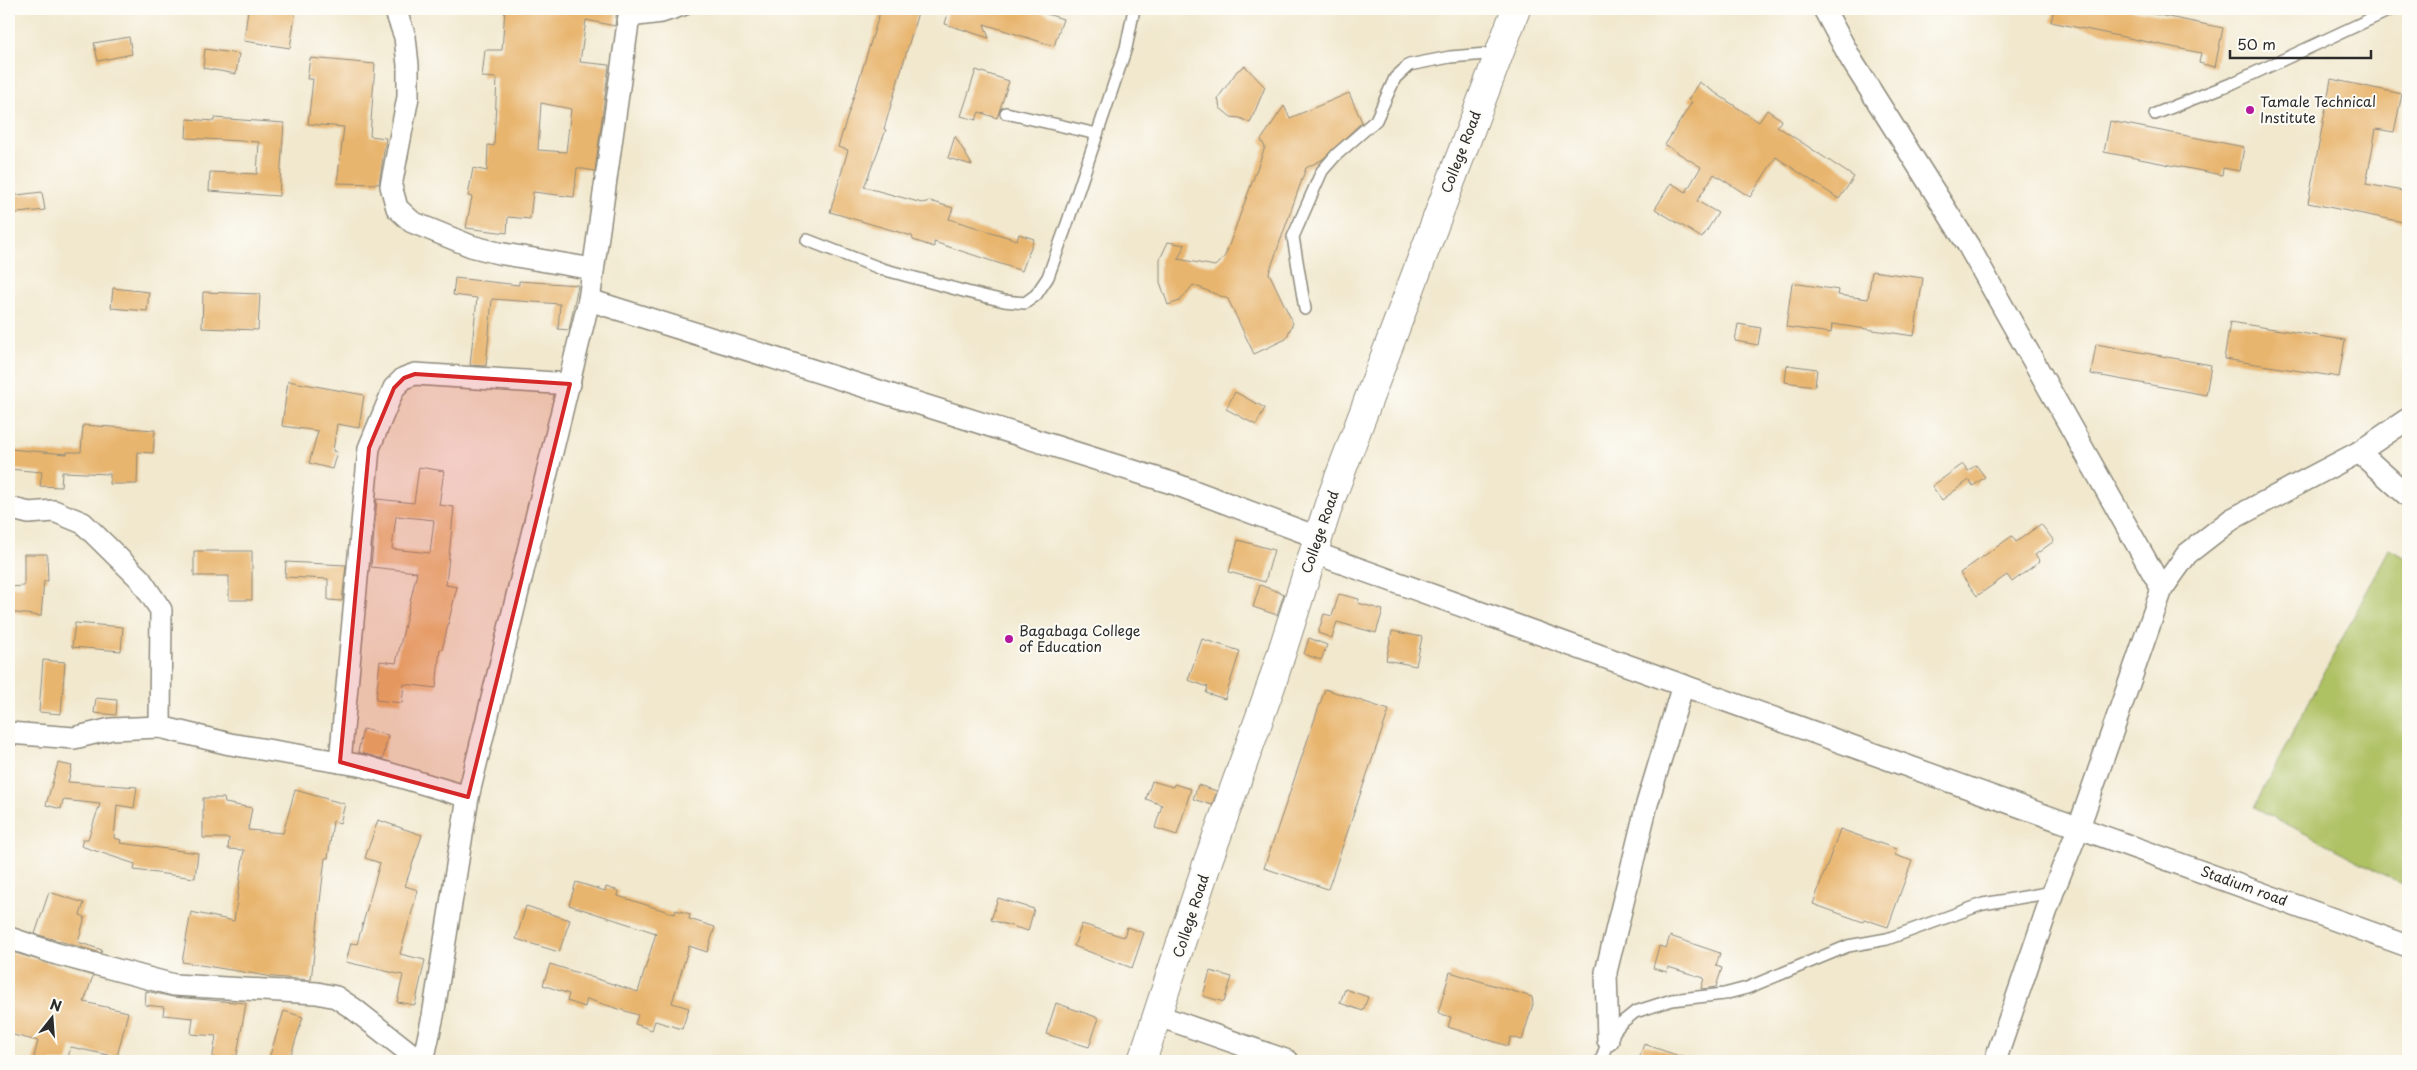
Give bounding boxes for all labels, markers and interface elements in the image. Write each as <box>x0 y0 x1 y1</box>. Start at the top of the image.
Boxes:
scale bar <box>2230 28 2371 60</box>
text: 50 m <box>2237 32 2276 55</box>
place label: Tamale Technical Institute <box>2260 91 2376 128</box>
marker: Tamale Technical Institute <box>2244 104 2256 116</box>
street label: College Road <box>1435 108 1486 196</box>
street label: College Road <box>1295 487 1344 576</box>
place label: Bagabaga College of Education <box>1019 620 1141 657</box>
marker: Bagabaga College of Education <box>1003 633 1015 645</box>
street label: Stadium road <box>2198 860 2290 911</box>
street label: College Road <box>1167 871 1214 960</box>
north arrow <box>28 992 78 1042</box>
text: N <box>48 993 64 1017</box>

